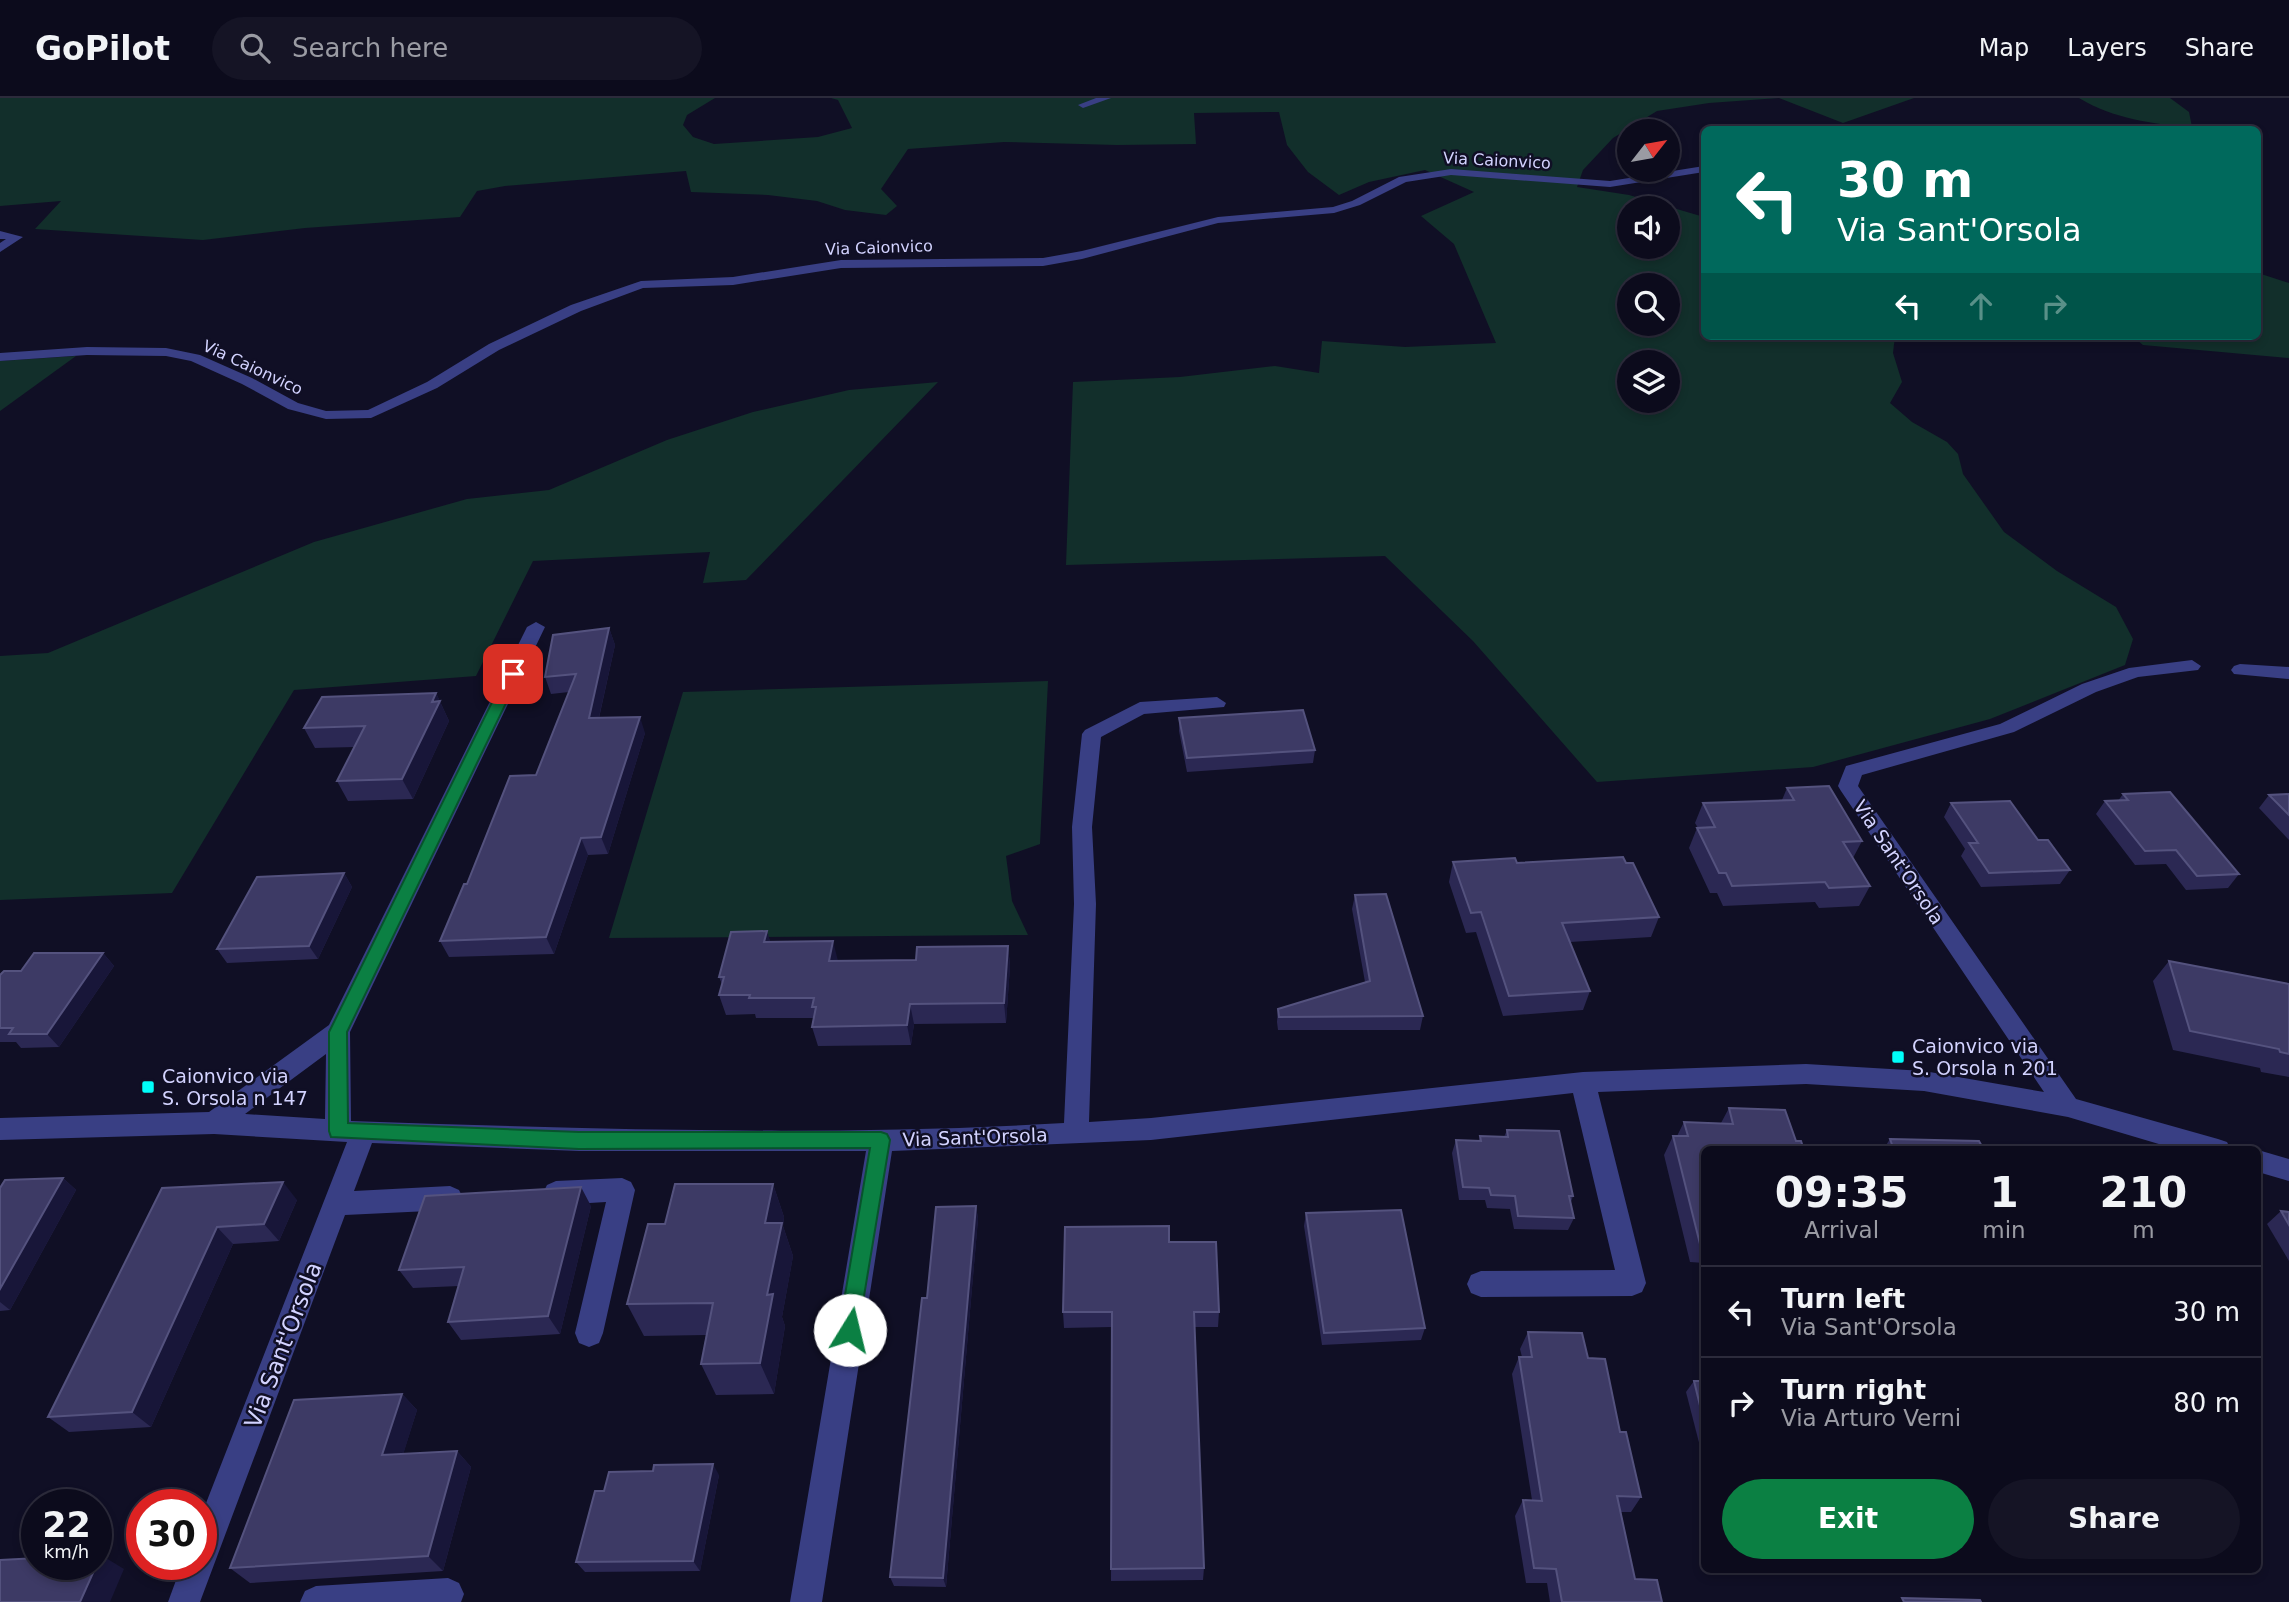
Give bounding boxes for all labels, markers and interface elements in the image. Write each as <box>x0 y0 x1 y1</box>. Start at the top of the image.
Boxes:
search box <box>212 17 702 80</box>
text: GoPilot <box>35 29 170 68</box>
icon: search <box>236 29 274 67</box>
text: Search here <box>292 33 448 63</box>
text: Map <box>1979 34 2029 62</box>
text: Layers <box>2067 34 2147 62</box>
text: Share <box>2185 34 2254 62</box>
north arrow <box>1617 119 1680 182</box>
map controls <box>1617 119 1680 413</box>
street label: Via Caionvico <box>1443 148 1551 173</box>
text: 30 m <box>1837 152 1973 209</box>
icon: left <box>1722 154 1813 245</box>
button: sound <box>1617 196 1680 259</box>
text: Via Sant'Orsola <box>1837 211 2082 249</box>
street label: Via Caionvico <box>825 236 933 259</box>
button: search <box>1617 273 1680 336</box>
icon: left <box>1889 287 1927 325</box>
icon: ahead <box>1962 287 2000 325</box>
icon: right <box>2035 287 2073 325</box>
street label: Via Caionvico <box>200 336 306 399</box>
button: layers <box>1617 350 1680 413</box>
pin <box>483 644 543 704</box>
icon: arrive <box>494 655 532 693</box>
street label: Via Sant'Orsola <box>1849 796 1949 928</box>
place label: Caionvico via S. Orsola n 201 <box>1912 1035 2058 1079</box>
marker: Caionvico via S. Orsola n 201 <box>1890 1049 1906 1065</box>
place label: Caionvico via S. Orsola n 147 <box>162 1065 308 1109</box>
marker: Caionvico via S. Orsola n 147 <box>140 1079 156 1095</box>
street label: Via Sant'Orsola <box>902 1123 1048 1151</box>
text: 09:35 <box>1775 1168 1909 1217</box>
text: 1 <box>1989 1168 2019 1217</box>
text: 210 <box>2100 1168 2187 1217</box>
text: Arrival <box>1804 1217 1879 1243</box>
text: min <box>1982 1217 2026 1243</box>
text: m <box>2132 1217 2155 1243</box>
street label: Via Sant'Orsola <box>239 1258 327 1432</box>
text: Turn left <box>1781 1284 1905 1314</box>
position arrow <box>813 1293 887 1367</box>
icon: left <box>1722 1293 1760 1331</box>
text: 30 m <box>2173 1297 2240 1327</box>
text: Via Sant'Orsola <box>1781 1314 1957 1340</box>
text: Turn right <box>1781 1375 1926 1405</box>
icon: right <box>1722 1384 1760 1422</box>
text: 80 m <box>2173 1388 2240 1418</box>
text: Via Arturo Verni <box>1781 1405 1961 1431</box>
button: Exit <box>1722 1479 1974 1559</box>
button: Share <box>1988 1479 2240 1559</box>
speed limit sign: 30 <box>126 1489 217 1580</box>
text: 22 <box>42 1505 91 1545</box>
text: km/h <box>44 1541 89 1562</box>

